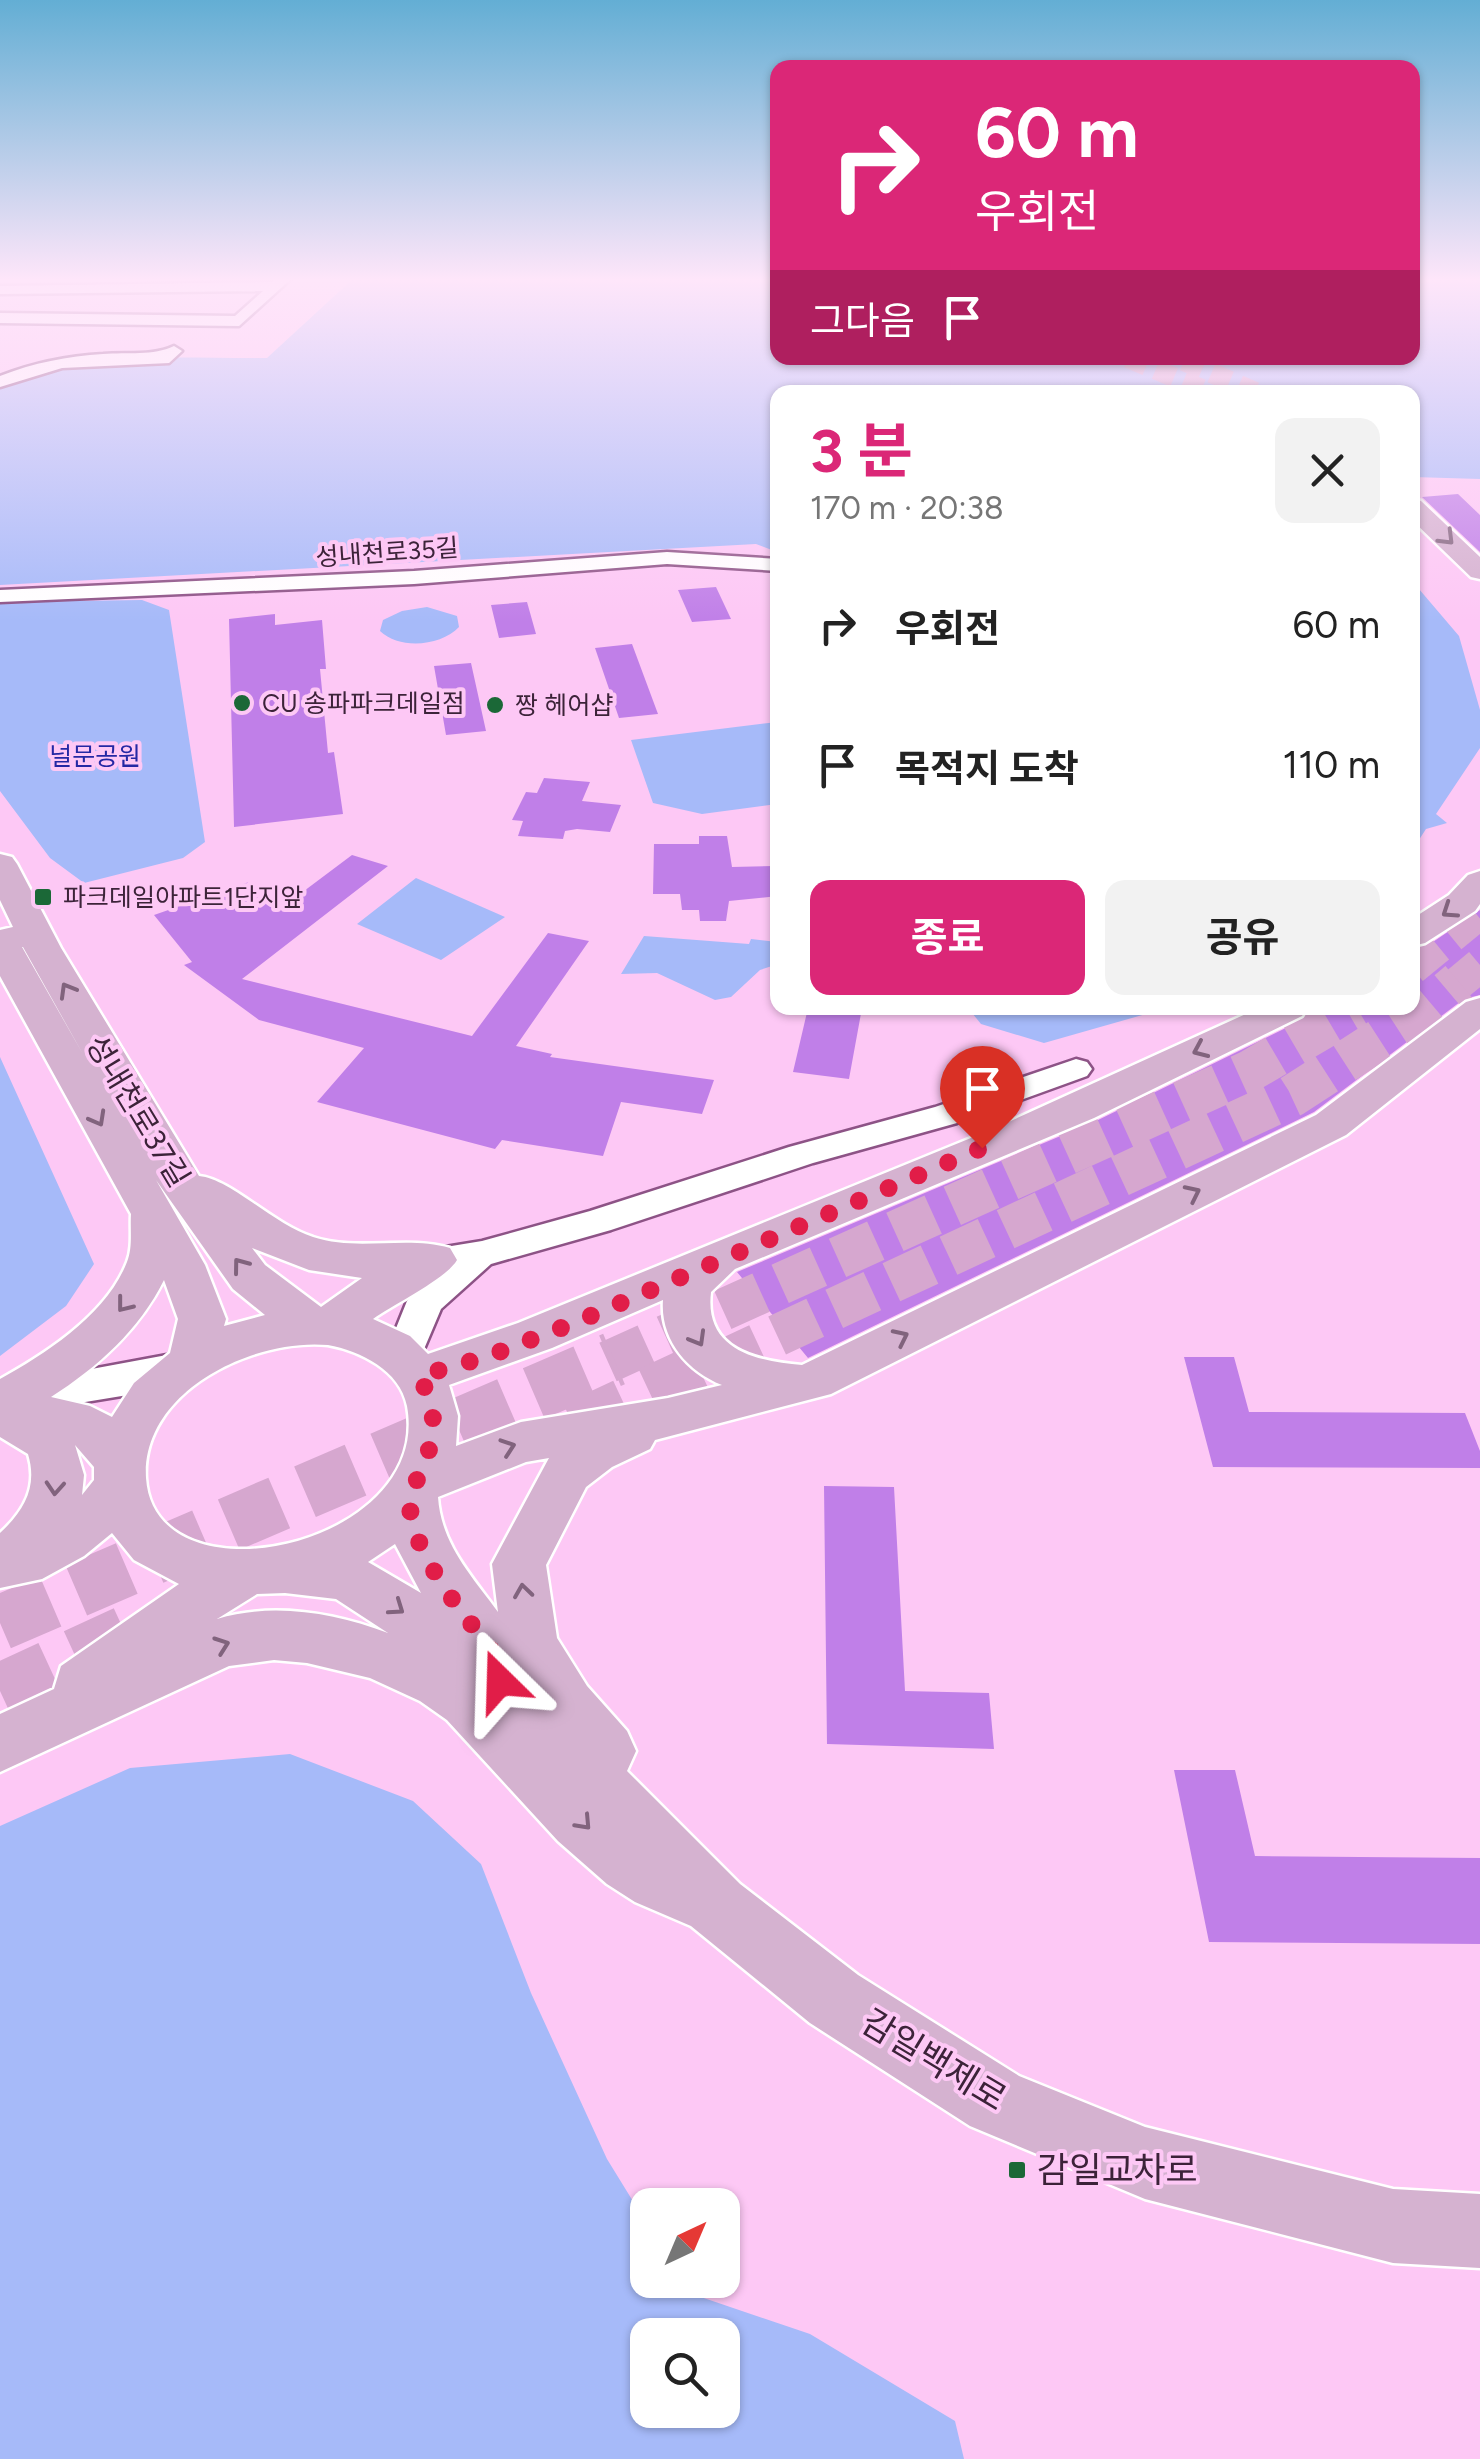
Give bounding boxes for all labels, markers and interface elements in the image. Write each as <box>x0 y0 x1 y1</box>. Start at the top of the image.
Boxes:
text: 60 m <box>975 90 1139 175</box>
icon: right <box>810 100 940 230</box>
text: 우회전 <box>975 184 1099 238</box>
icon: arrive <box>935 290 990 345</box>
text: 그다음 <box>810 298 915 344</box>
text: 3 분 <box>810 415 913 487</box>
button: close <box>1275 418 1380 523</box>
text: 170 m · 20:38 <box>810 489 1004 527</box>
one-way arrow <box>1435 526 1453 544</box>
street label: 성내천로35길 <box>315 532 459 572</box>
icon: right <box>810 598 865 653</box>
text: 60 m <box>1292 602 1380 648</box>
text: 우회전 <box>895 606 1000 652</box>
place label: CU 송파파크데일점 <box>262 688 465 718</box>
place label: 짱 헤어샵 <box>515 690 613 720</box>
marker: CU 송파파크데일점 <box>231 692 253 714</box>
marker: 짱 헤어샵 <box>484 694 506 716</box>
icon: arrive <box>810 738 865 793</box>
park label: 널문공원 <box>49 741 141 771</box>
text: 110 m <box>1283 742 1380 788</box>
text: 목적지 도착 <box>895 746 1079 792</box>
button: 종료 <box>810 880 1085 995</box>
button: 공유 <box>1105 880 1380 995</box>
place label: 파크데일아파트1단지앞 <box>63 882 303 912</box>
marker: 파크데일아파트1단지앞 <box>32 886 54 908</box>
one-way arrow <box>1441 899 1460 917</box>
one-way arrow <box>59 983 79 1001</box>
street label: 성내천로37길 <box>78 1028 198 1194</box>
one-way arrow <box>1192 1038 1210 1058</box>
pin <box>940 1046 1025 1149</box>
icon: arrive <box>955 1061 1010 1116</box>
one-way arrow <box>86 1109 106 1127</box>
one-way arrow <box>1182 1186 1200 1206</box>
one-way arrow <box>234 1258 251 1276</box>
one-way arrow <box>119 1294 136 1312</box>
one-way arrow <box>686 1328 706 1346</box>
one-way arrow <box>891 1330 909 1350</box>
one-way arrow <box>498 1438 515 1458</box>
one-way arrow <box>44 1480 66 1496</box>
one-way arrow <box>513 1582 534 1599</box>
one-way arrow <box>385 1596 404 1614</box>
position arrow <box>448 1629 552 1733</box>
one-way arrow <box>212 1636 229 1657</box>
one-way arrow <box>572 1811 590 1830</box>
street label: 감일백제로 <box>854 2001 1014 2119</box>
place label: 감일교차로 <box>1037 2149 1198 2191</box>
marker: 감일교차로 <box>1006 2159 1028 2181</box>
north arrow <box>630 2188 740 2298</box>
map controls <box>630 2188 740 2428</box>
button: search <box>630 2318 740 2428</box>

